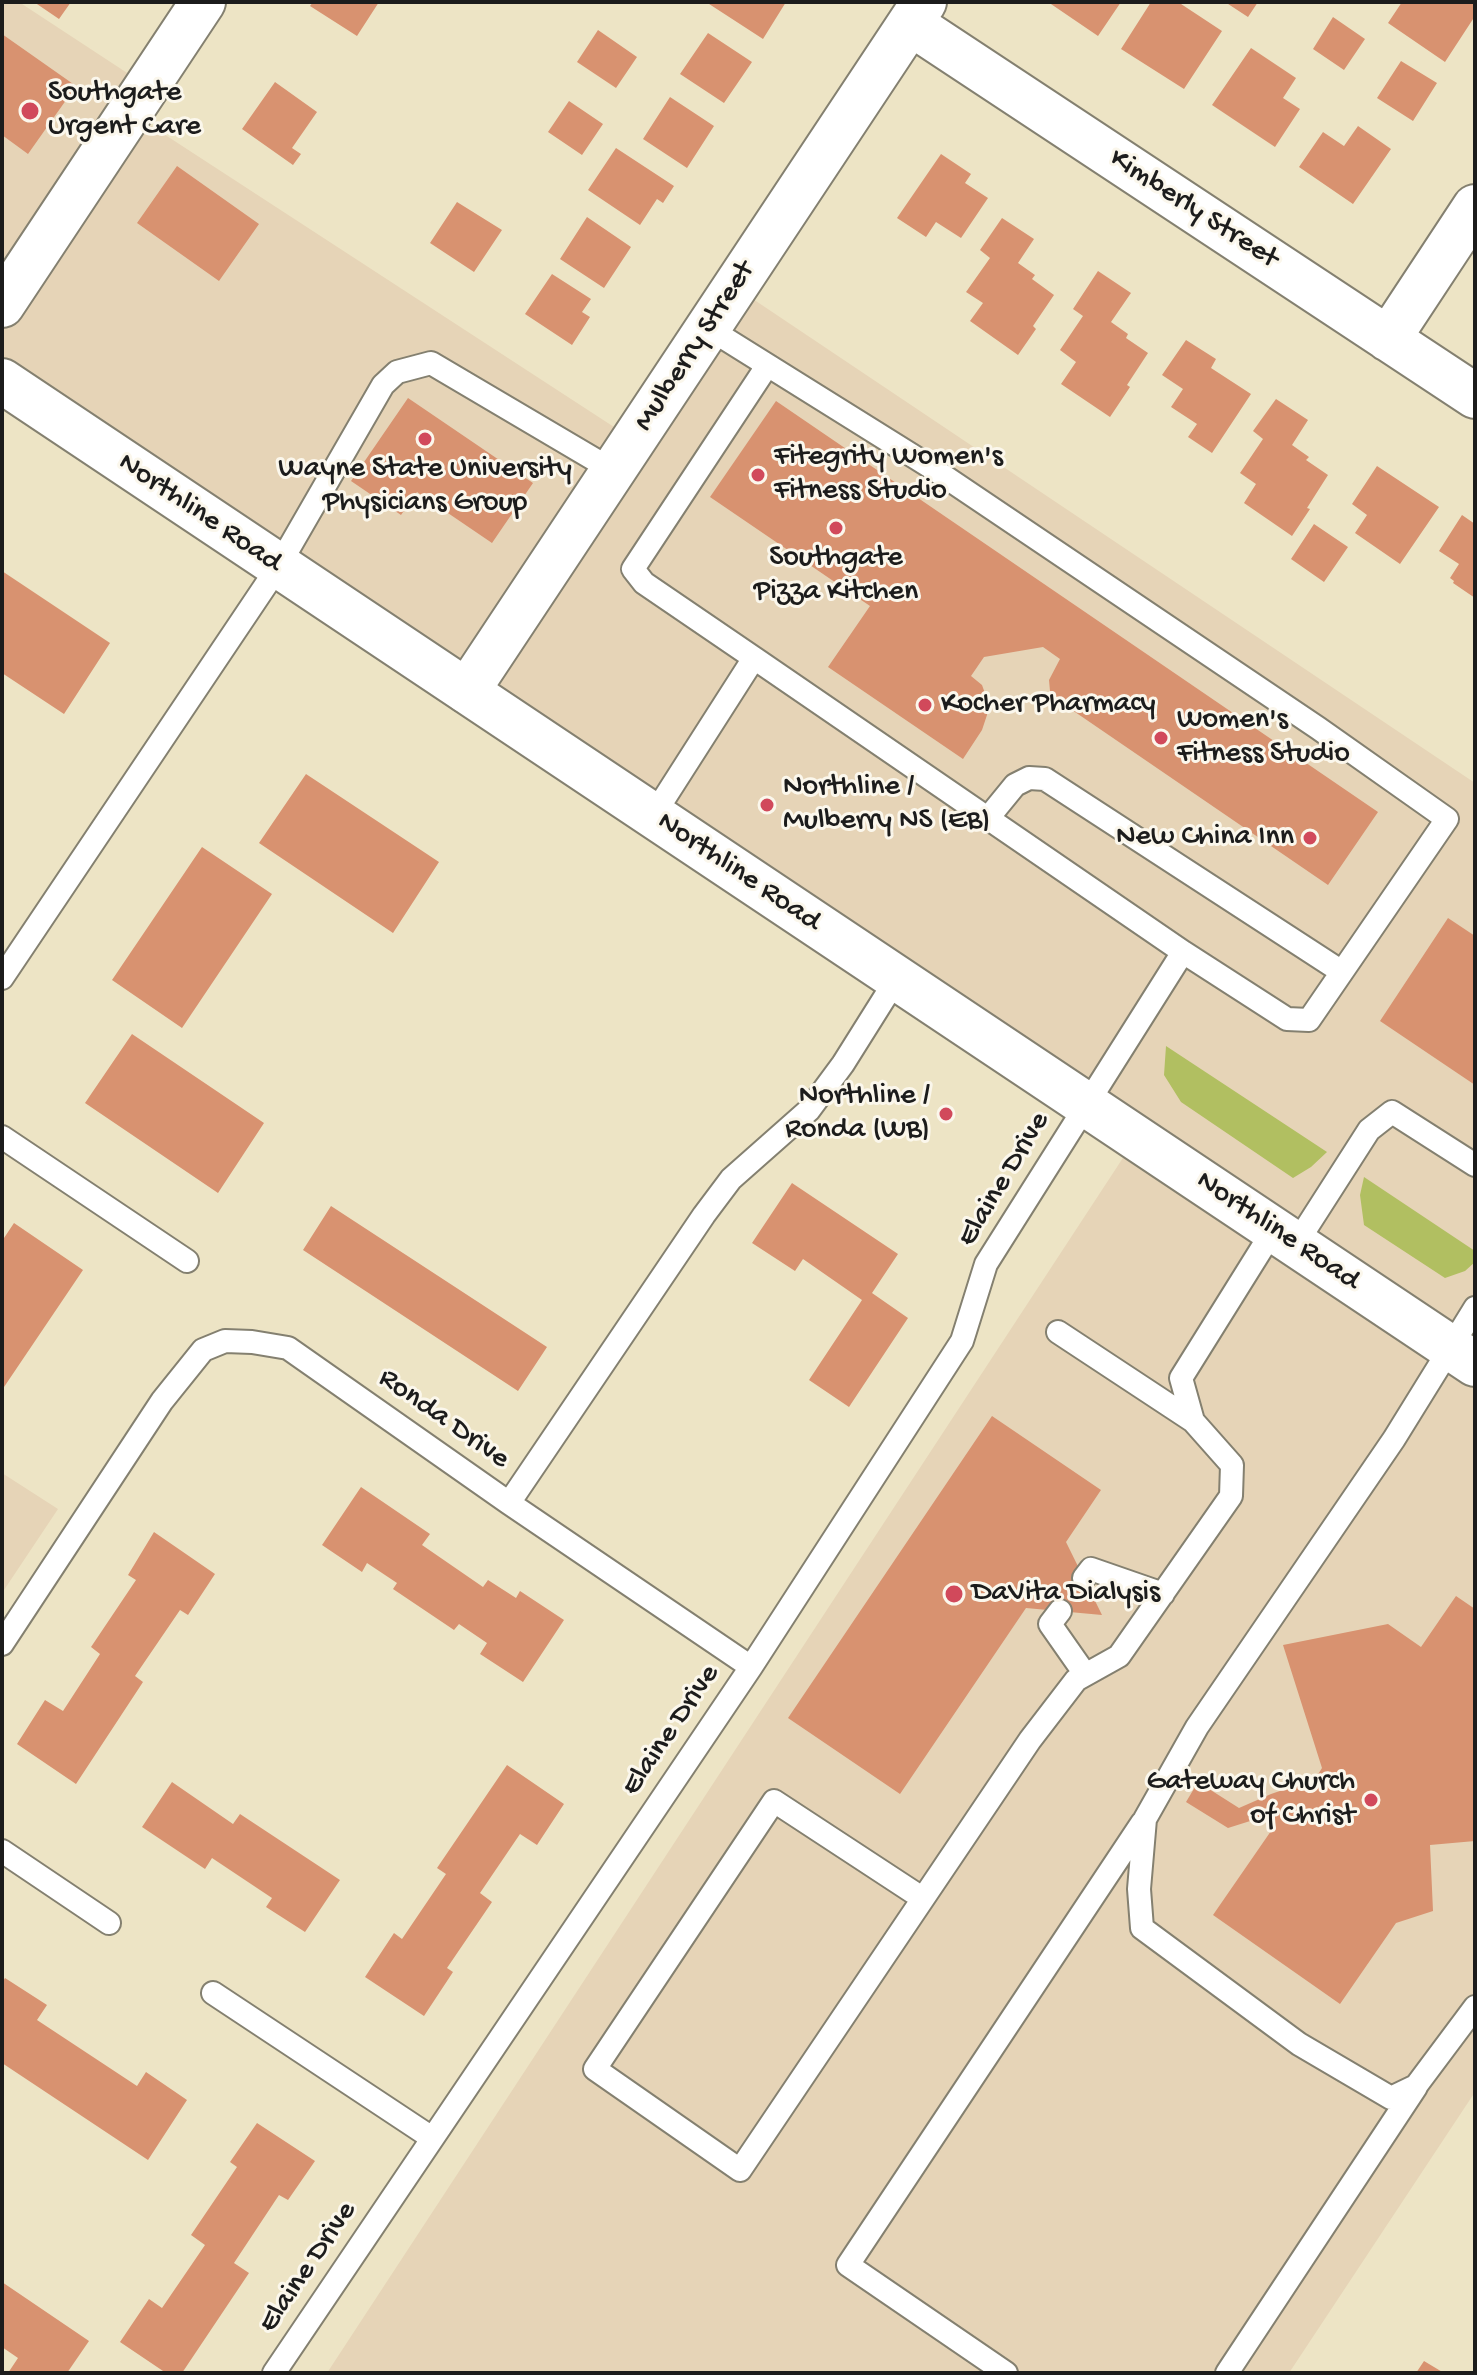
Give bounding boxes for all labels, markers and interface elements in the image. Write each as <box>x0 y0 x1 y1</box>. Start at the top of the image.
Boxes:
place label: Southgate Urgent Care <box>48 76 201 146</box>
marker: Southgate Urgent Care <box>19 100 41 122</box>
street label: Kimberly Street <box>1102 142 1284 278</box>
street label: Mulberry Street <box>628 255 764 439</box>
marker: Wayne State University Physicians Group <box>416 430 434 448</box>
place label: Fitegrity Women's Fitness Studio <box>774 440 1003 510</box>
street label: Northline Road <box>110 446 288 582</box>
place label: Wayne State University Physicians Group <box>278 452 572 522</box>
marker: Fitegrity Women's Fitness Studio <box>749 466 767 484</box>
marker: Southgate Pizza Kitchen <box>827 519 845 537</box>
place label: Southgate Pizza Kitchen <box>754 541 918 612</box>
place label: Kocher Pharmacy <box>941 687 1155 723</box>
marker: Kocher Pharmacy <box>916 696 934 714</box>
place label: Women's Fitness Studio <box>1177 703 1350 774</box>
marker: Women's Fitness Studio <box>1152 729 1170 747</box>
place label: Northline / Mulberry NS (EB) <box>783 770 991 840</box>
marker: Northline / Mulberry NS (EB) <box>758 796 776 814</box>
street label: Northline Road <box>649 805 827 941</box>
place label: New China Inn <box>1116 820 1294 856</box>
marker: New China Inn <box>1301 829 1319 847</box>
place label: Northline / Ronda (WB) <box>785 1079 930 1150</box>
marker: Northline / Ronda (WB) <box>937 1105 955 1123</box>
street label: Elaine Drive <box>951 1106 1059 1254</box>
street label: Northline Road <box>1188 1164 1366 1300</box>
street label: Ronda Drive <box>370 1362 516 1478</box>
place label: DaVita Dialysis <box>972 1576 1160 1612</box>
marker: DaVita Dialysis <box>943 1583 965 1605</box>
street label: Elaine Drive <box>615 1658 729 1804</box>
place label: Gateway Church of Christ <box>1147 1765 1355 1836</box>
marker: Gateway Church of Christ <box>1362 1791 1380 1809</box>
street label: Elaine Drive <box>252 2195 366 2341</box>

